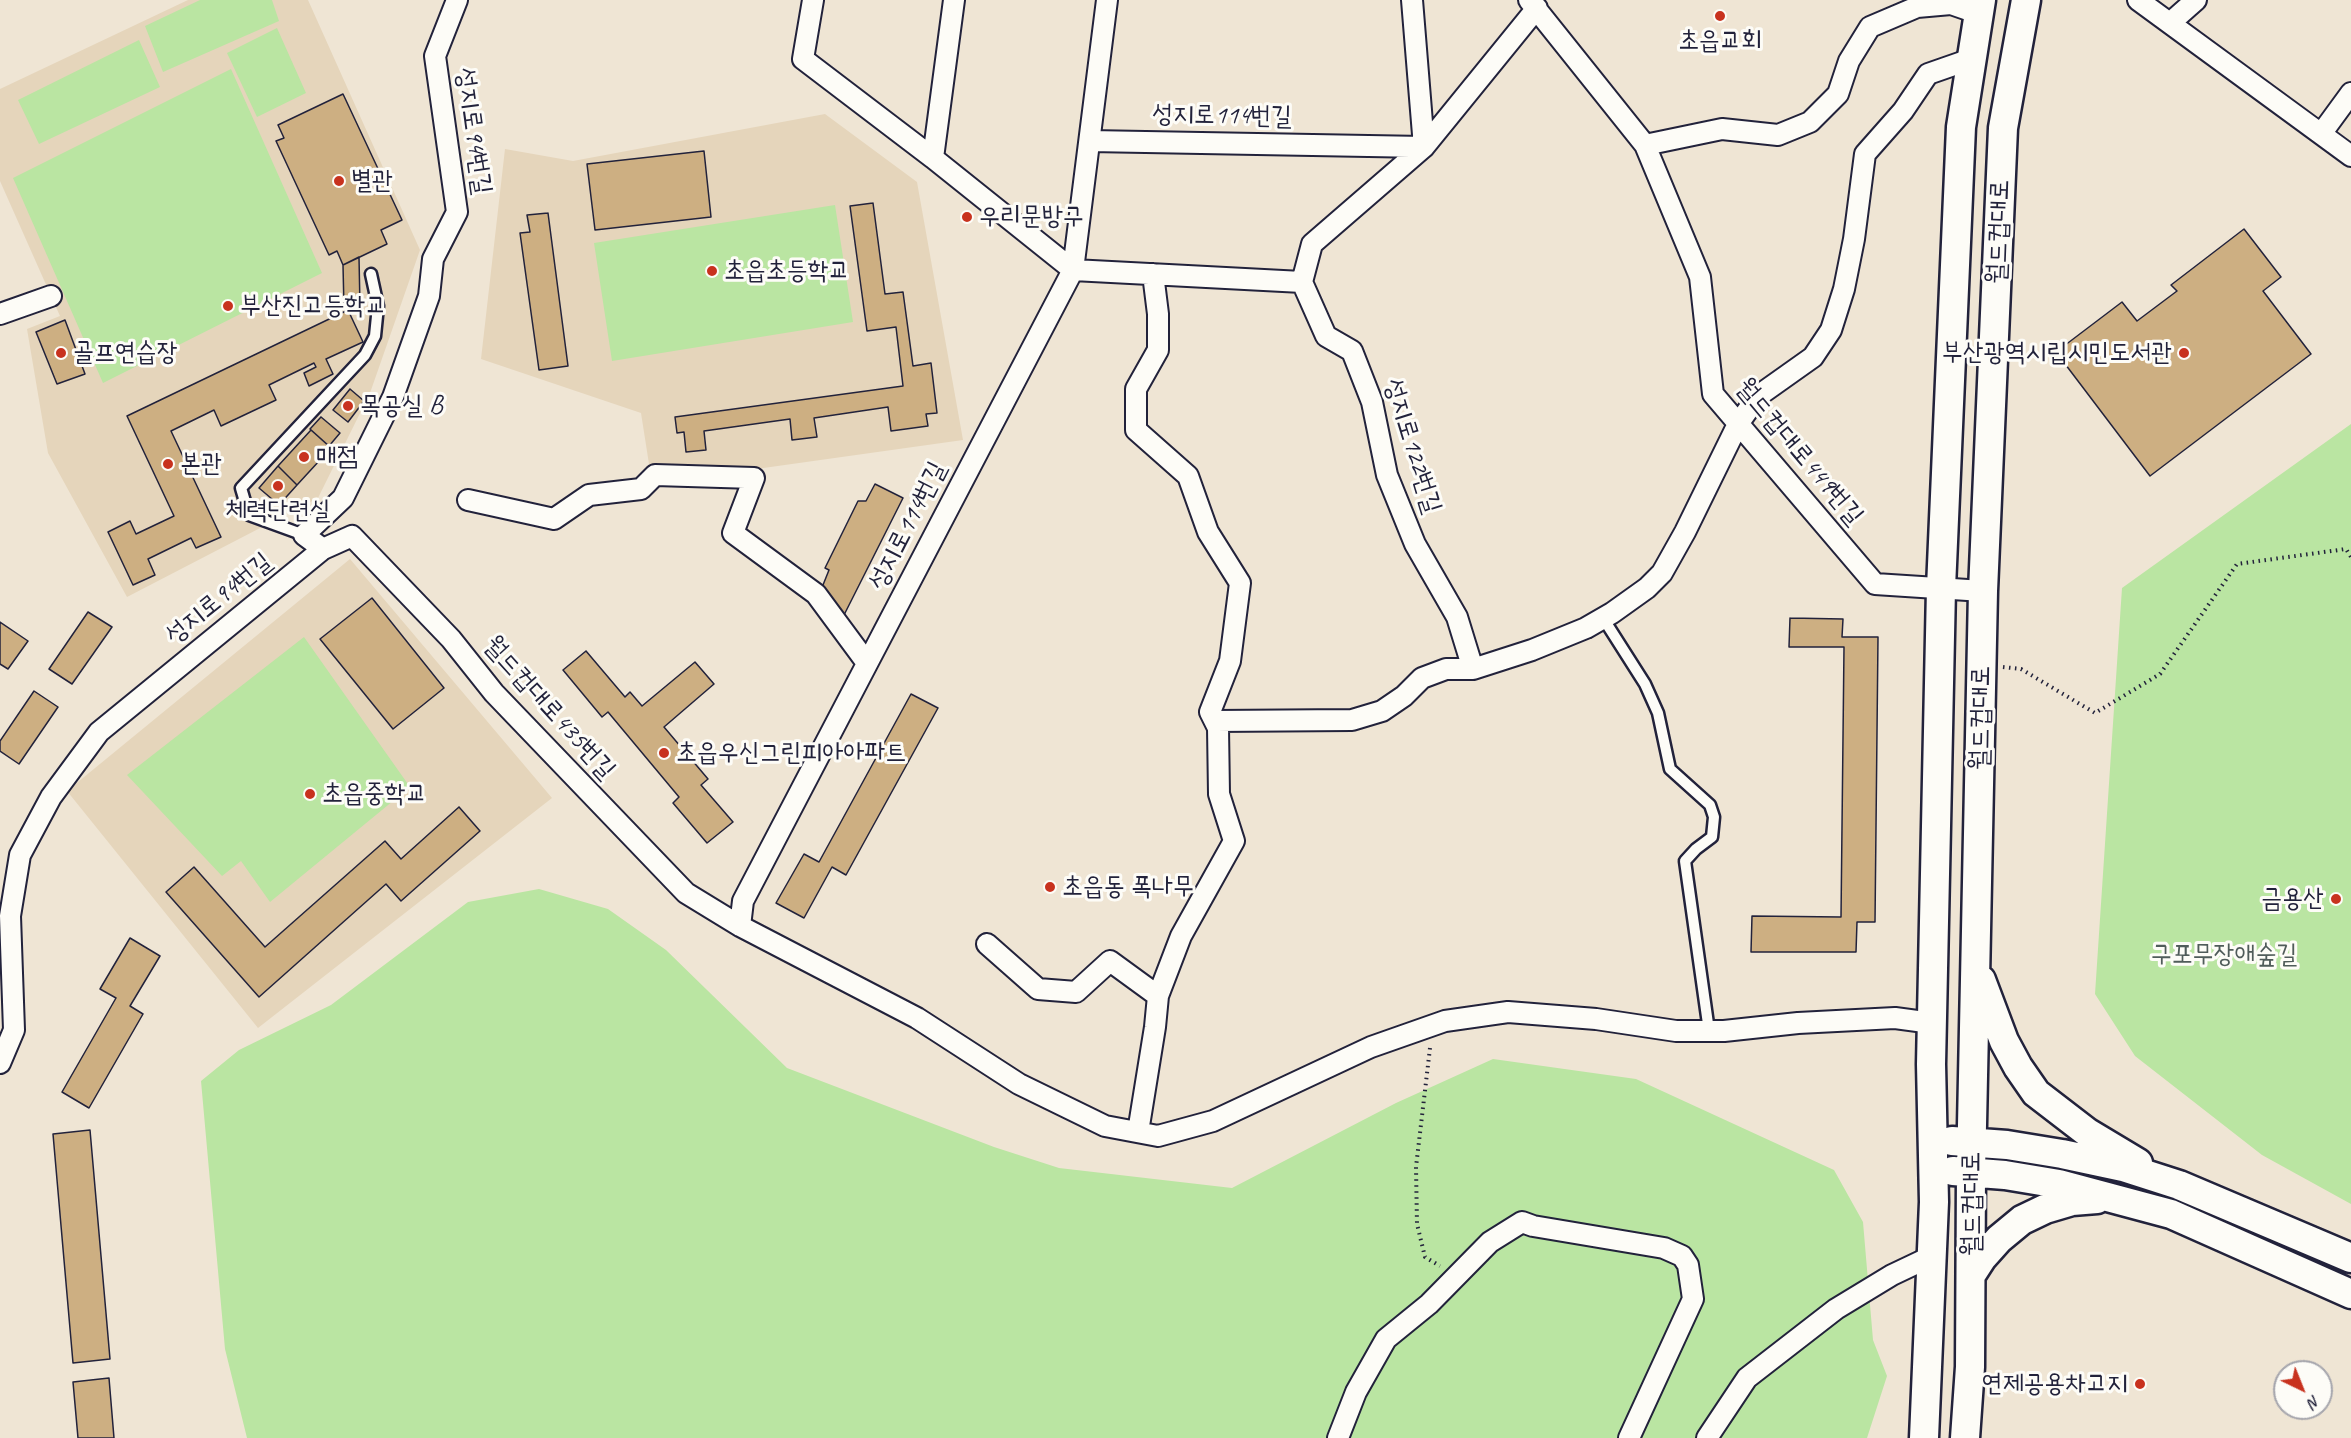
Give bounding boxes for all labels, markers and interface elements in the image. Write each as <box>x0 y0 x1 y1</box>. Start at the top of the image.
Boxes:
marker: 초읍교회 <box>1713 9 1727 23</box>
place label: 초읍교회 <box>1678 25 1762 57</box>
street label: 성지로94번길 <box>449 65 497 197</box>
street label: 성지로114번길 <box>1152 99 1292 133</box>
place label: 별관 <box>351 165 393 197</box>
marker: 별관 <box>332 174 346 188</box>
street label: 월드컵대로 <box>1982 179 2016 285</box>
place label: 우리문방구 <box>979 201 1084 233</box>
marker: 우리문방구 <box>960 210 974 224</box>
place label: 초읍초등학교 <box>724 255 850 287</box>
marker: 초읍초등학교 <box>705 264 719 278</box>
place label: 부산진고등학교 <box>240 290 386 322</box>
marker: 부산진고등학교 <box>221 299 235 313</box>
place label: 골프연습장 <box>73 337 178 369</box>
place label: 부산광역시립시민도서관 <box>1942 337 2172 369</box>
marker: 골프연습장 <box>54 346 68 360</box>
marker: 부산광역시립시민도서관 <box>2177 346 2191 360</box>
street label: 월드컵대로449번길 <box>1729 372 1869 532</box>
street label: 성지로122번길 <box>1377 375 1447 517</box>
place label: 목공실 B <box>360 390 443 422</box>
marker: 목공실 B <box>341 399 355 413</box>
place label: 매점 <box>316 441 358 473</box>
place label: 본관 <box>180 448 222 480</box>
marker: 매점 <box>297 450 311 464</box>
marker: 본관 <box>161 457 175 471</box>
street label: 성지로114번길 <box>862 457 954 595</box>
marker: 체력단련실 <box>271 479 285 493</box>
place label: 체력단련실 <box>226 495 330 527</box>
street label: 성지로94번길 <box>159 547 279 651</box>
street label: 월드컵대로435번길 <box>477 630 621 786</box>
street label: 월드컵대로 <box>1964 665 1998 771</box>
place label: 초읍우신그린피아아파트 <box>676 737 906 769</box>
marker: 초읍우신그린피아아파트 <box>657 746 671 760</box>
place label: 초읍중학교 <box>322 778 427 810</box>
marker: 초읍중학교 <box>303 787 317 801</box>
place label: 초읍동 폭나무 <box>1062 871 1194 903</box>
marker: 초읍동 폭나무 <box>1043 880 1057 894</box>
place label: 금용산 <box>2261 883 2324 915</box>
marker: 금용산 <box>2329 892 2343 906</box>
park label: 구포무장애숲길 <box>2151 939 2297 971</box>
street label: 월드컵대로 <box>1956 1152 1988 1256</box>
north arrow <box>2273 1360 2333 1420</box>
place label: 연제공용차고지 <box>1982 1368 2128 1400</box>
marker: 연제공용차고지 <box>2133 1377 2147 1391</box>
text: N <box>2303 1391 2324 1412</box>

